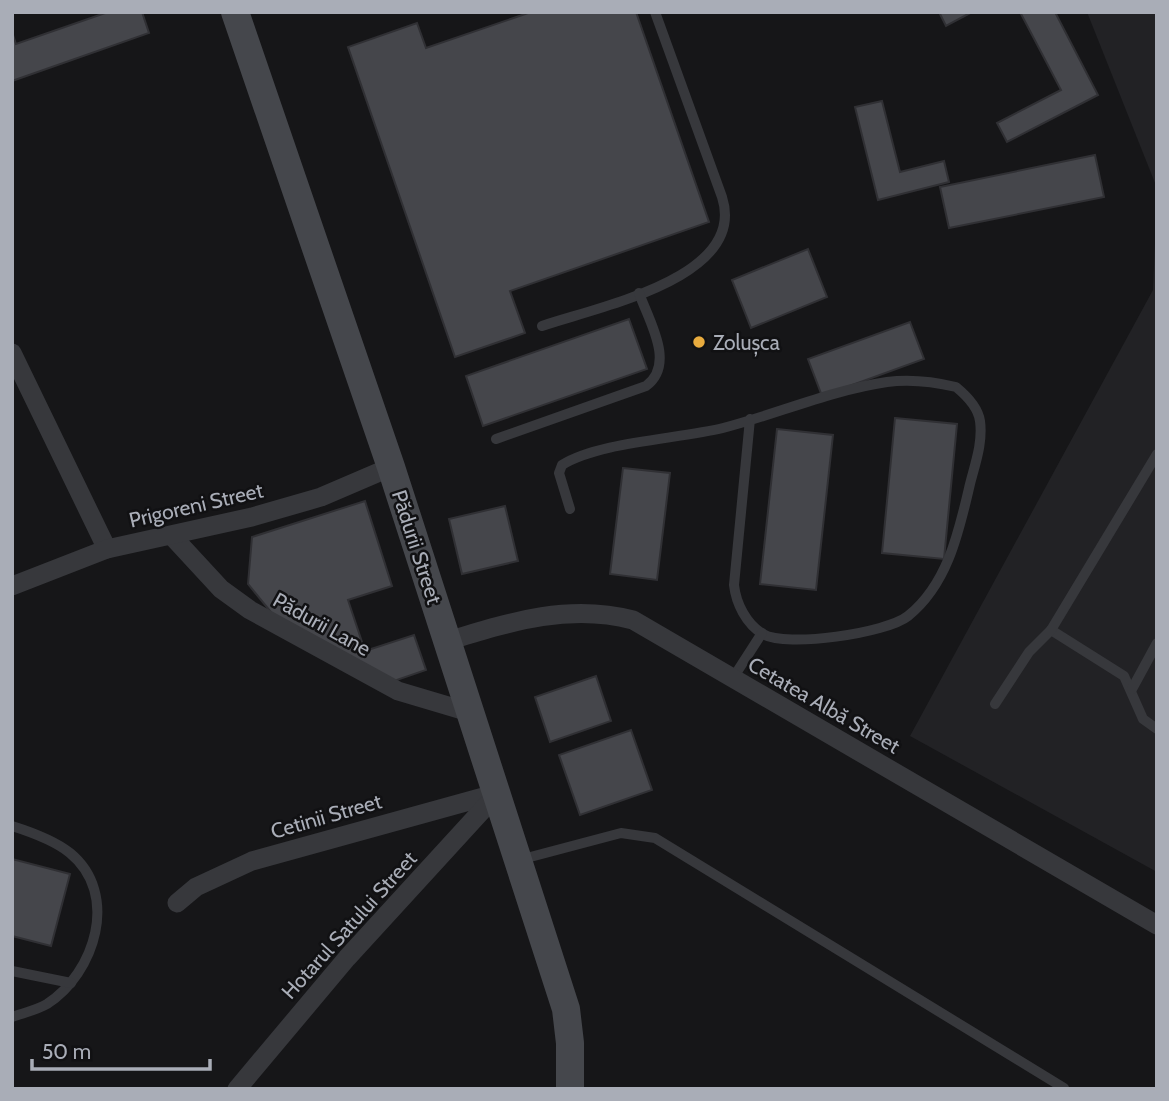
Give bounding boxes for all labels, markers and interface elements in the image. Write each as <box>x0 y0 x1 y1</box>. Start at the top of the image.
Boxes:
place label: Zolușca <box>713 330 780 357</box>
marker: Zolușca <box>691 334 707 350</box>
street label: Prigoreni Street <box>126 477 266 533</box>
street label: Pădurii Street <box>387 487 447 607</box>
street label: Pădurii Lane <box>269 587 375 661</box>
street label: Cetatea Albă Street <box>744 651 904 759</box>
street label: Cetinii Street <box>268 788 384 844</box>
street label: Hotarul Satului Street <box>276 846 422 1004</box>
scale bar <box>32 1028 210 1072</box>
text: 50 m <box>42 1039 91 1064</box>

